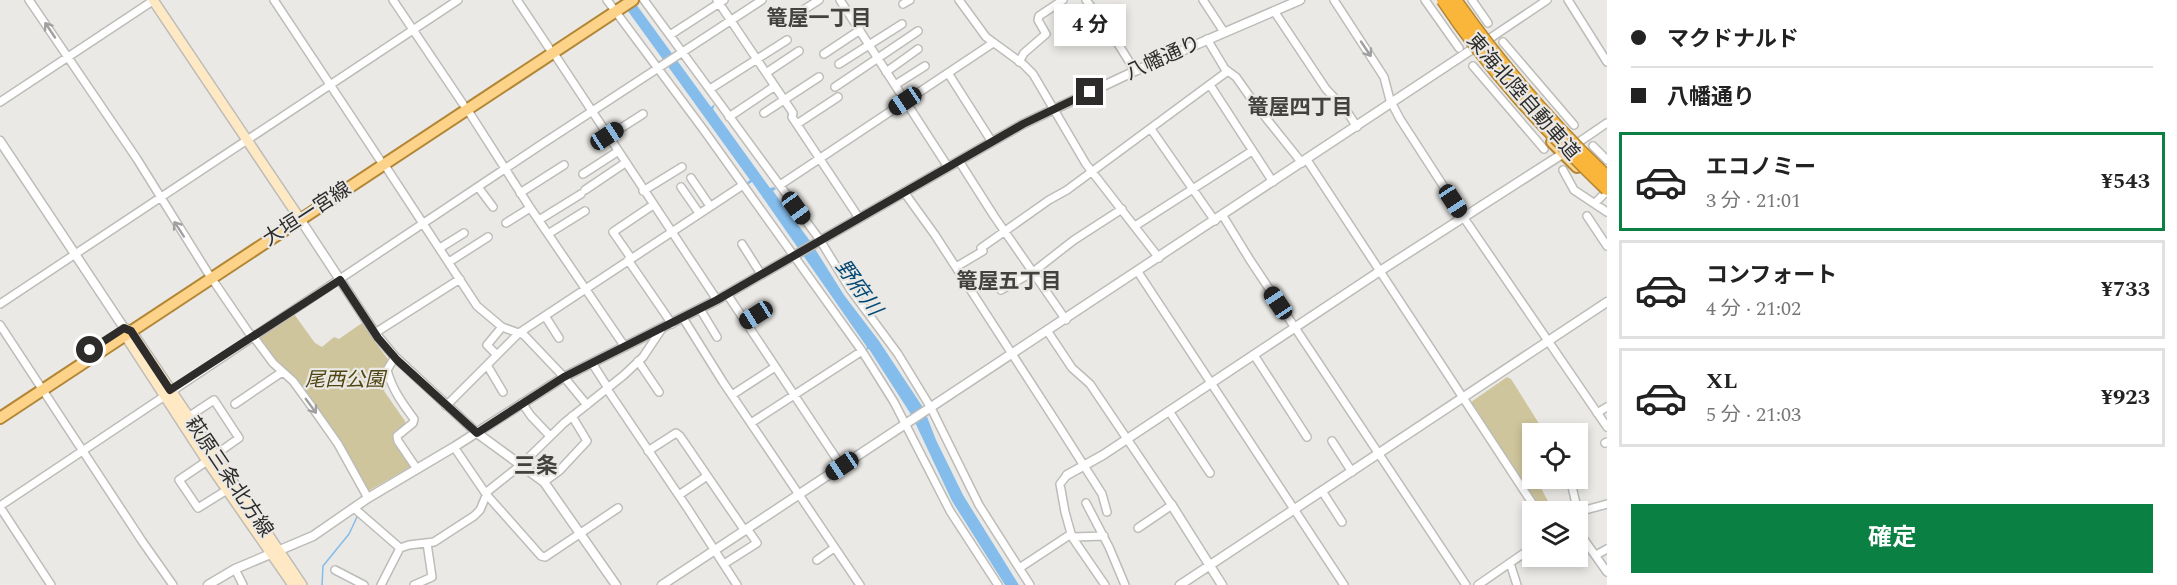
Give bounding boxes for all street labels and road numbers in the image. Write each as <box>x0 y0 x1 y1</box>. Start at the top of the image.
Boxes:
street label: 東海北陸自動車道 <box>1459 27 1587 167</box>
street label: 八幡通り <box>1120 28 1206 88</box>
street label: 大垣一宮線 <box>257 174 357 254</box>
street label: 萩原三条北方線 <box>177 411 281 543</box>

